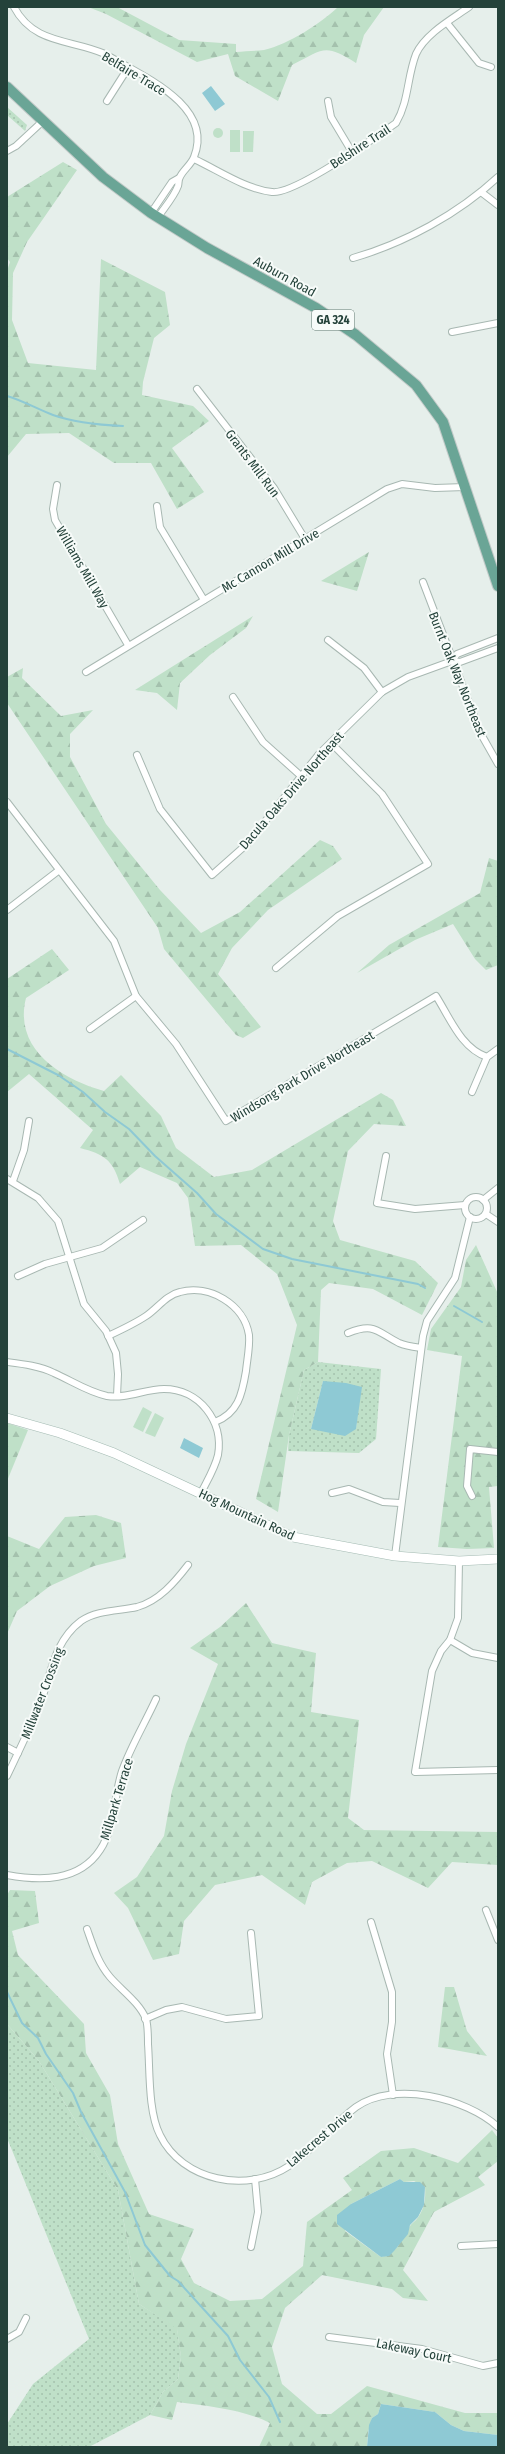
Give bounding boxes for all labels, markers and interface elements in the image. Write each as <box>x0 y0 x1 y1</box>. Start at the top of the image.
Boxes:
street label: Belfaire Trace <box>99 48 168 98</box>
street label: Belshire Trail <box>327 121 394 172</box>
street label: Auburn Road <box>251 253 318 300</box>
road number: GA 324 <box>312 310 354 330</box>
street label: Grants Mill Run <box>222 427 283 500</box>
street label: Williams Mill Way <box>53 524 112 611</box>
street label: Mc Cannon Mill Drive <box>219 525 322 595</box>
street label: Burnt Oak Way Northeast <box>426 610 490 739</box>
street label: Dacula Oaks Drive Northeast <box>236 728 347 852</box>
street label: Windsong Park Drive Northeast <box>228 1027 377 1125</box>
street label: Hog Mountain Road <box>196 1486 297 1543</box>
street label: Millwater Crossing <box>18 1644 67 1741</box>
street label: Millpark Terrace <box>97 1756 136 1842</box>
street label: Lakecrest Drive <box>283 2107 355 2170</box>
street label: Lakeway Court <box>375 2335 454 2366</box>

